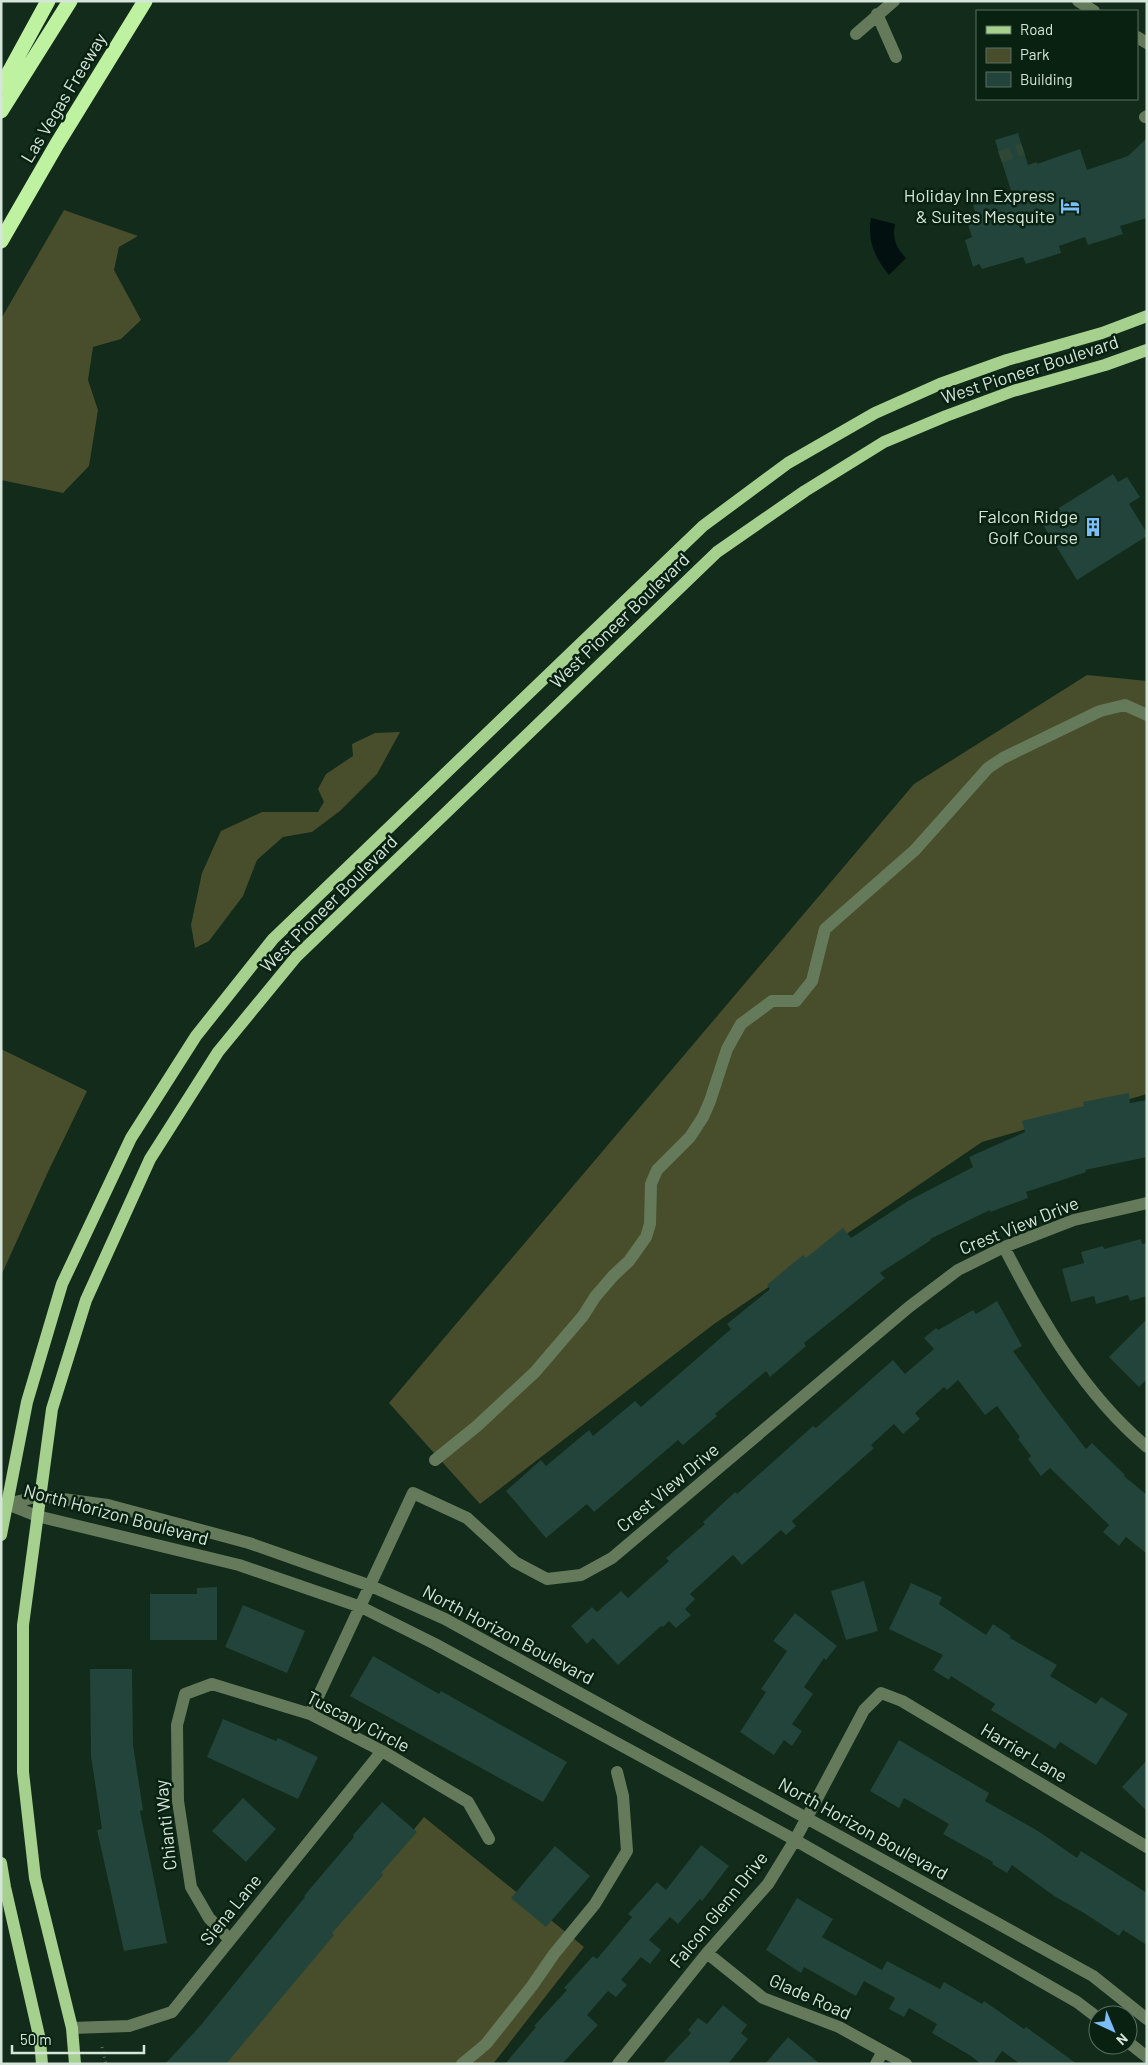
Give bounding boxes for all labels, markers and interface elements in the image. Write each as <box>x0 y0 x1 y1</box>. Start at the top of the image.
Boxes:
legend <box>976 10 1138 100</box>
text: Road <box>1020 20 1053 38</box>
street label: Las Vegas Freeway <box>16 29 111 166</box>
text: Park <box>1020 45 1050 63</box>
text: Building <box>1020 70 1073 88</box>
place label: Holiday Inn Express & Suites Mesquite <box>904 184 1055 227</box>
hotel icon: Holiday Inn Express & Suites Mesquite <box>1059 195 1081 217</box>
street label: West Pioneer Boulevard <box>938 330 1121 408</box>
place label: Falcon Ridge Golf Course <box>978 505 1078 548</box>
building icon: Falcon Ridge Golf Course <box>1082 516 1104 538</box>
street label: West Pioneer Boulevard <box>545 548 694 693</box>
street label: West Pioneer Boulevard <box>255 830 402 977</box>
street label: Crest View Drive <box>956 1191 1082 1259</box>
street label: Crest View Drive <box>612 1438 723 1536</box>
street label: North Horizon Boulevard <box>21 1479 211 1549</box>
street label: North Horizon Boulevard <box>419 1580 598 1689</box>
street label: Tuscany Circle <box>303 1686 414 1757</box>
street label: Harrier Lane <box>977 1718 1072 1787</box>
street label: North Horizon Boulevard <box>775 1772 952 1884</box>
street label: Chianti Way <box>149 1779 181 1872</box>
street label: Falcon Glenn Drive <box>665 1847 772 1972</box>
street label: Siena Lane <box>195 1869 266 1950</box>
street label: Glade Road <box>766 1968 855 2024</box>
north arrow <box>1088 2005 1138 2055</box>
scale bar <box>12 2022 145 2054</box>
text: 50 m <box>20 2030 52 2048</box>
text: N <box>1113 2030 1132 2049</box>

